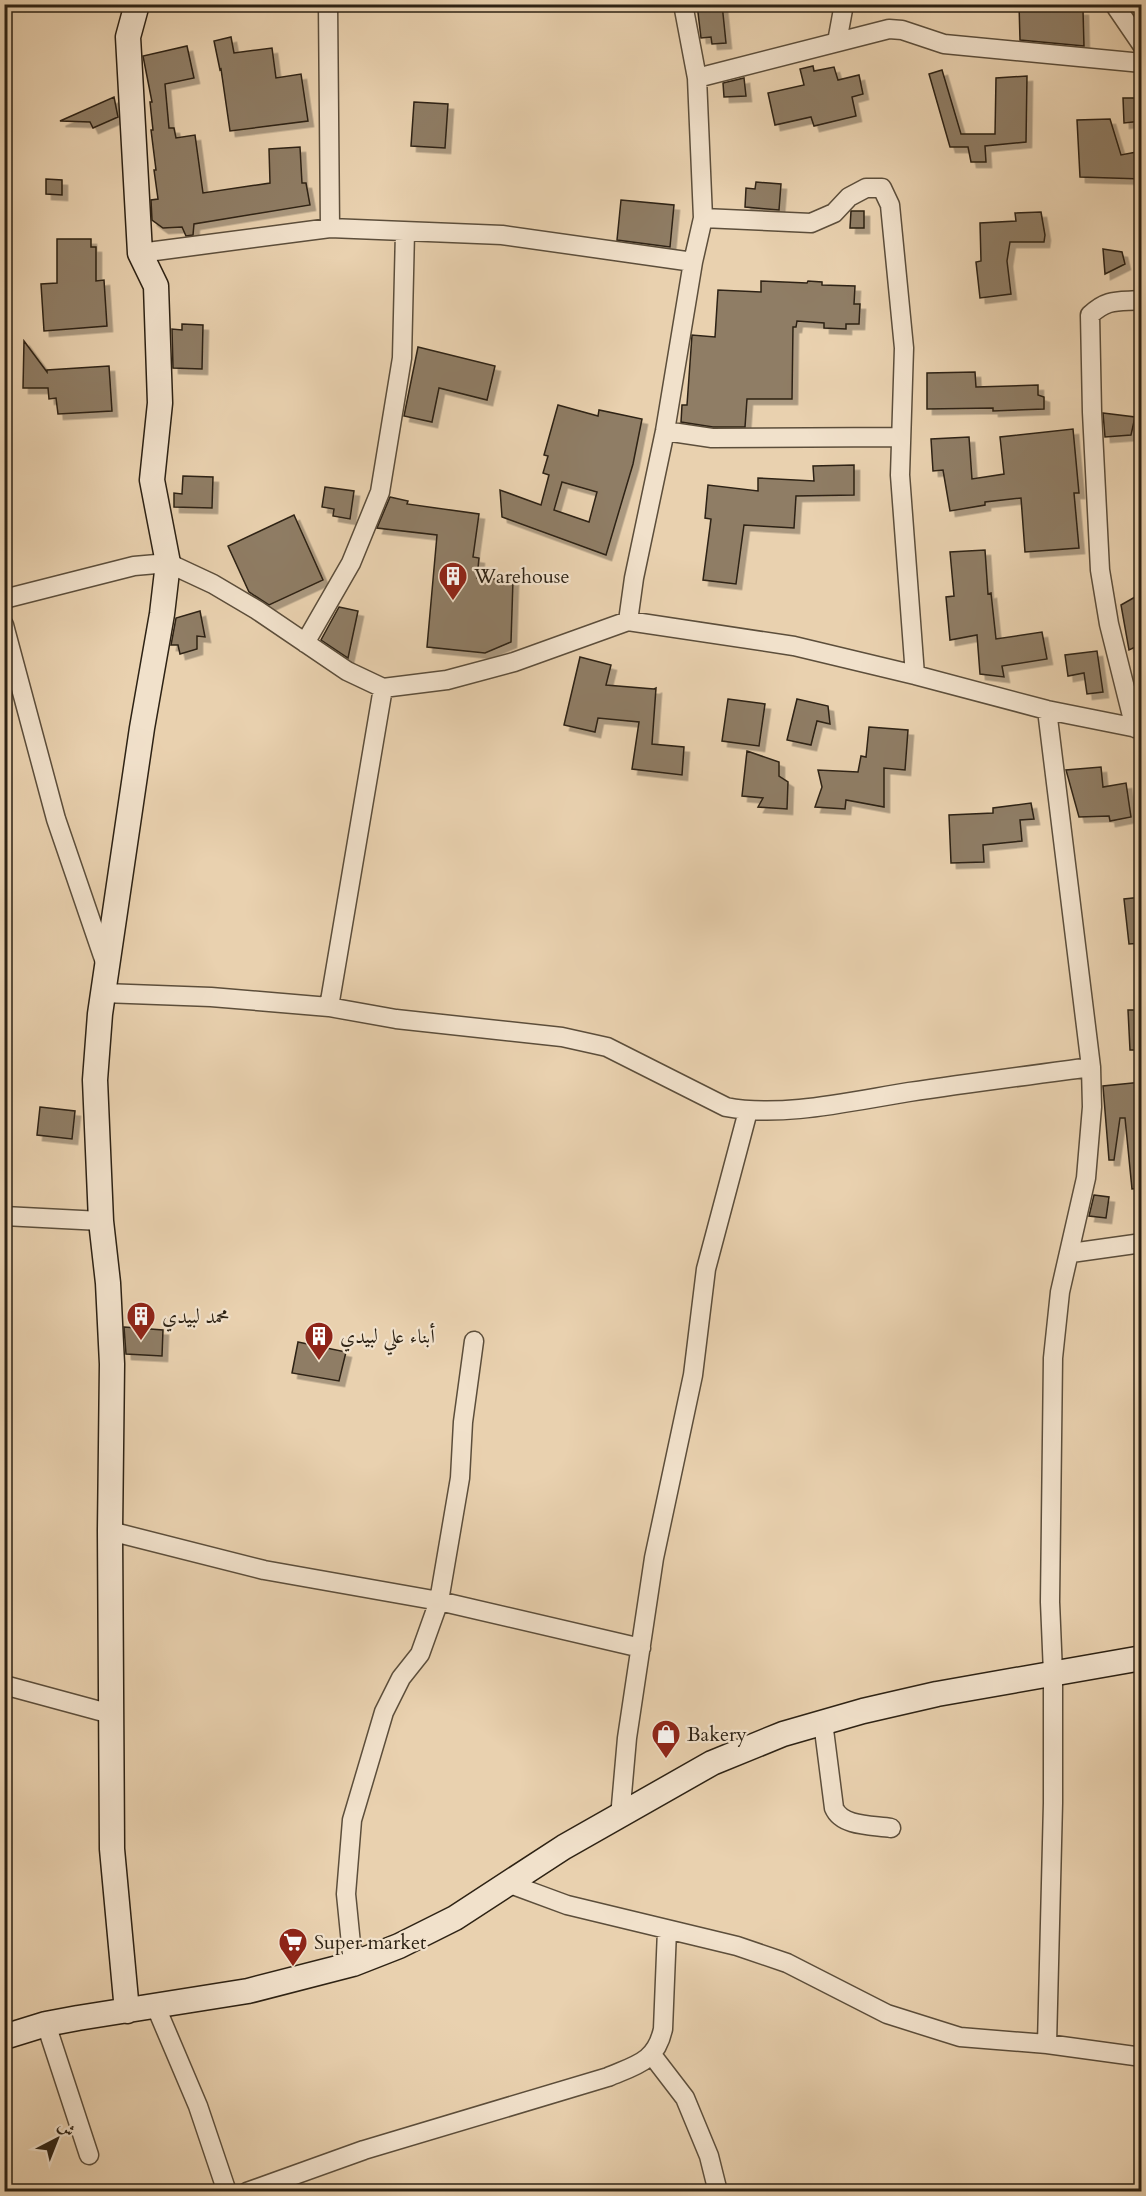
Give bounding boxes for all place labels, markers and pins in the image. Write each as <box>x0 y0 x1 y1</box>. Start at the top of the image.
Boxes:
building icon: Warehouse <box>437 560 469 602</box>
place label: Warehouse <box>473 563 570 590</box>
building icon: محمد لبيدي <box>125 1300 157 1342</box>
place label: محمد لبيدي <box>162 1303 229 1332</box>
building icon: أبناء علي لبيدي <box>303 1320 335 1362</box>
place label: أبناء علي لبيدي <box>340 1322 435 1356</box>
shop icon: Bakery <box>650 1718 682 1760</box>
place label: Bakery <box>687 1721 747 1748</box>
supermarket icon: Super market <box>277 1926 309 1968</box>
place label: Super market <box>314 1929 427 1956</box>

